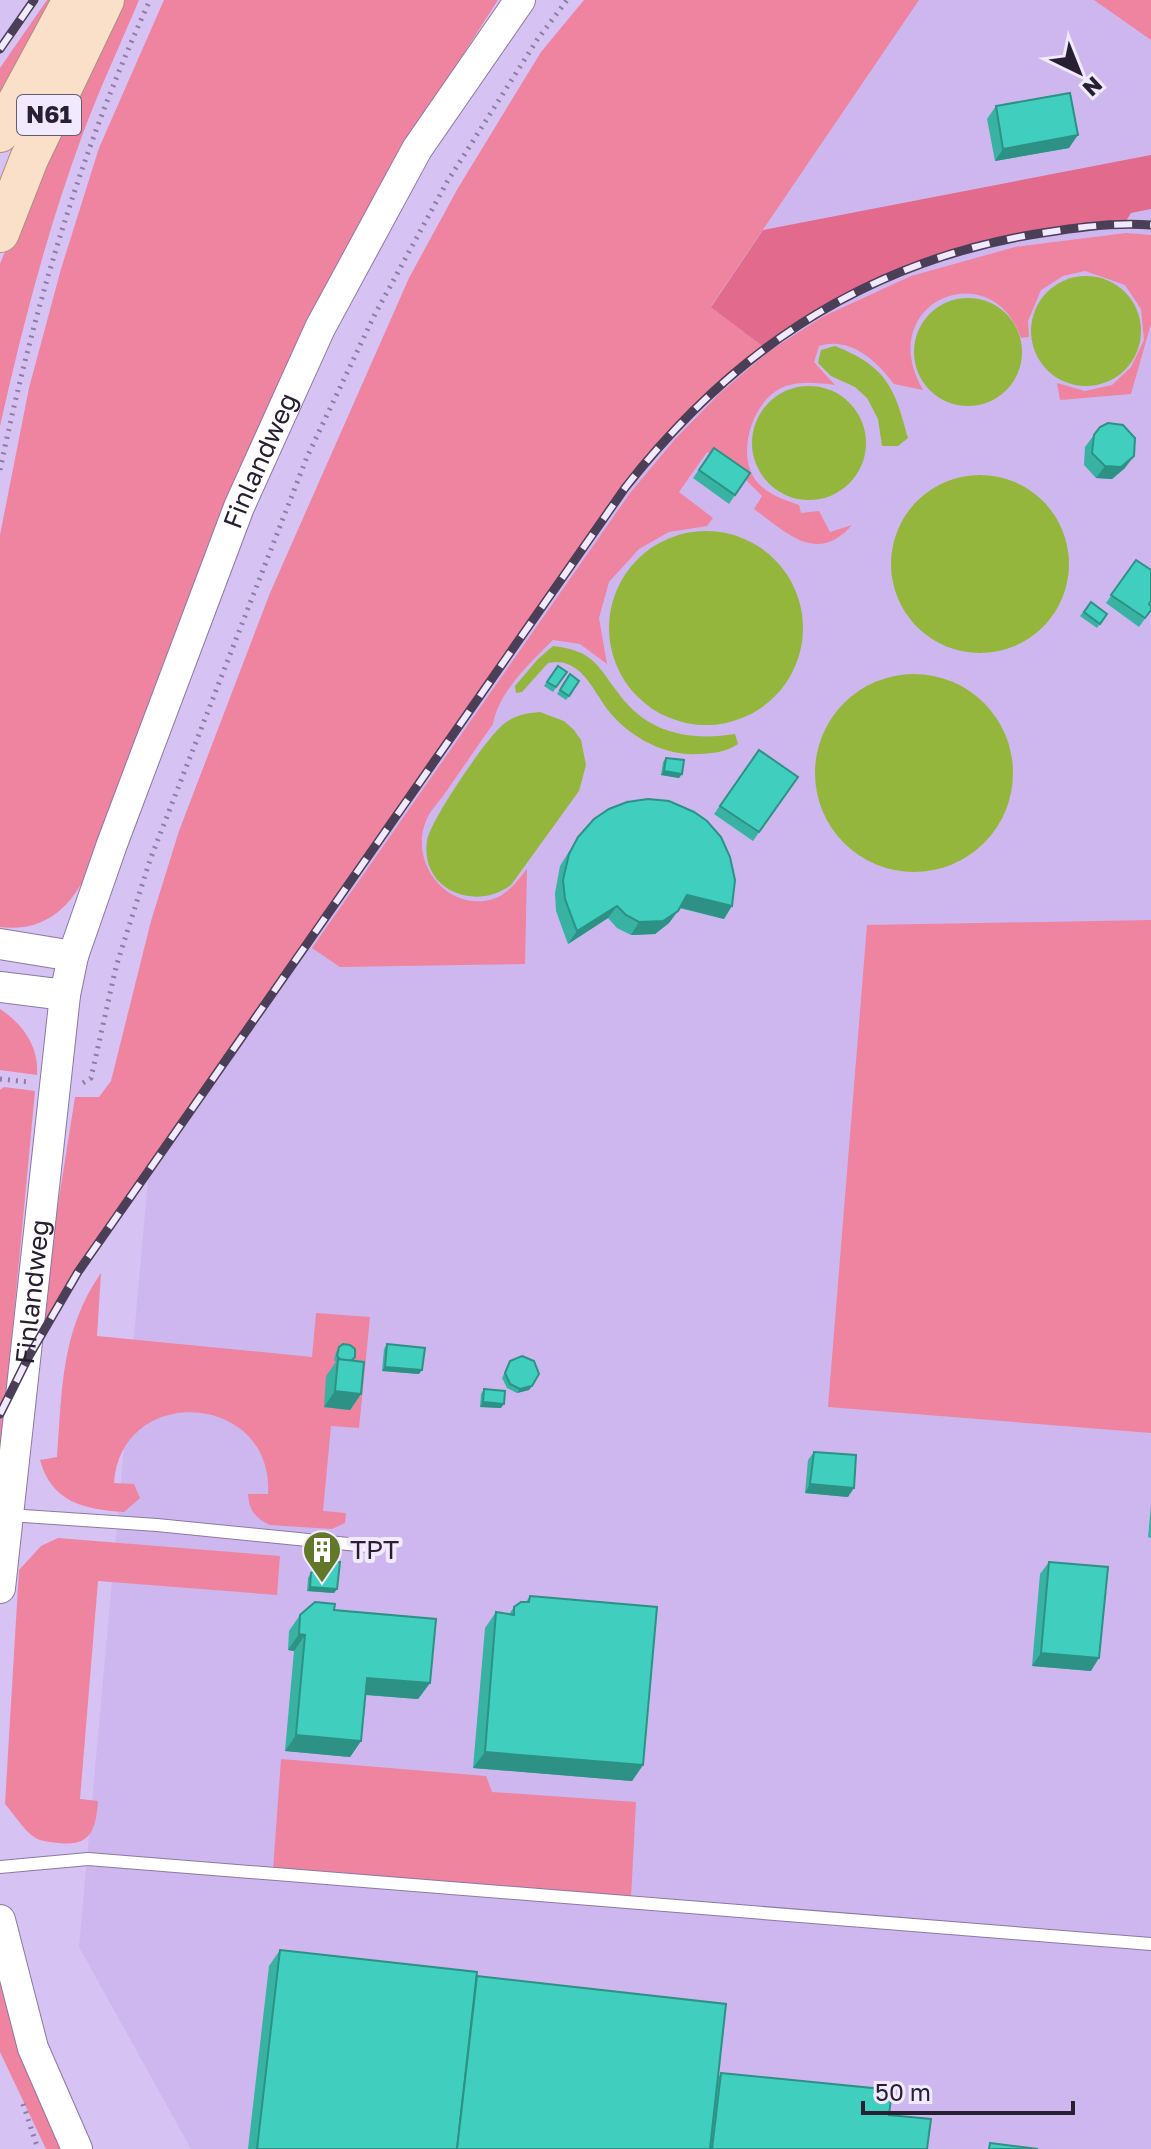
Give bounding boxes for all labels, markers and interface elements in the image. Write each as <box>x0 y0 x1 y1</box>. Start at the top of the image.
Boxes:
north arrow <box>1039 32 1119 112</box>
text: N <box>1078 71 1108 103</box>
road number: N61 <box>17 95 81 135</box>
street label: Finlandweg <box>216 388 304 533</box>
street label: Finlandweg <box>9 1218 55 1366</box>
building icon: TPT <box>301 1529 343 1584</box>
place label: TPT <box>350 1534 399 1565</box>
scale bar <box>863 2065 1073 2115</box>
text: 50 m <box>875 2077 931 2106</box>

